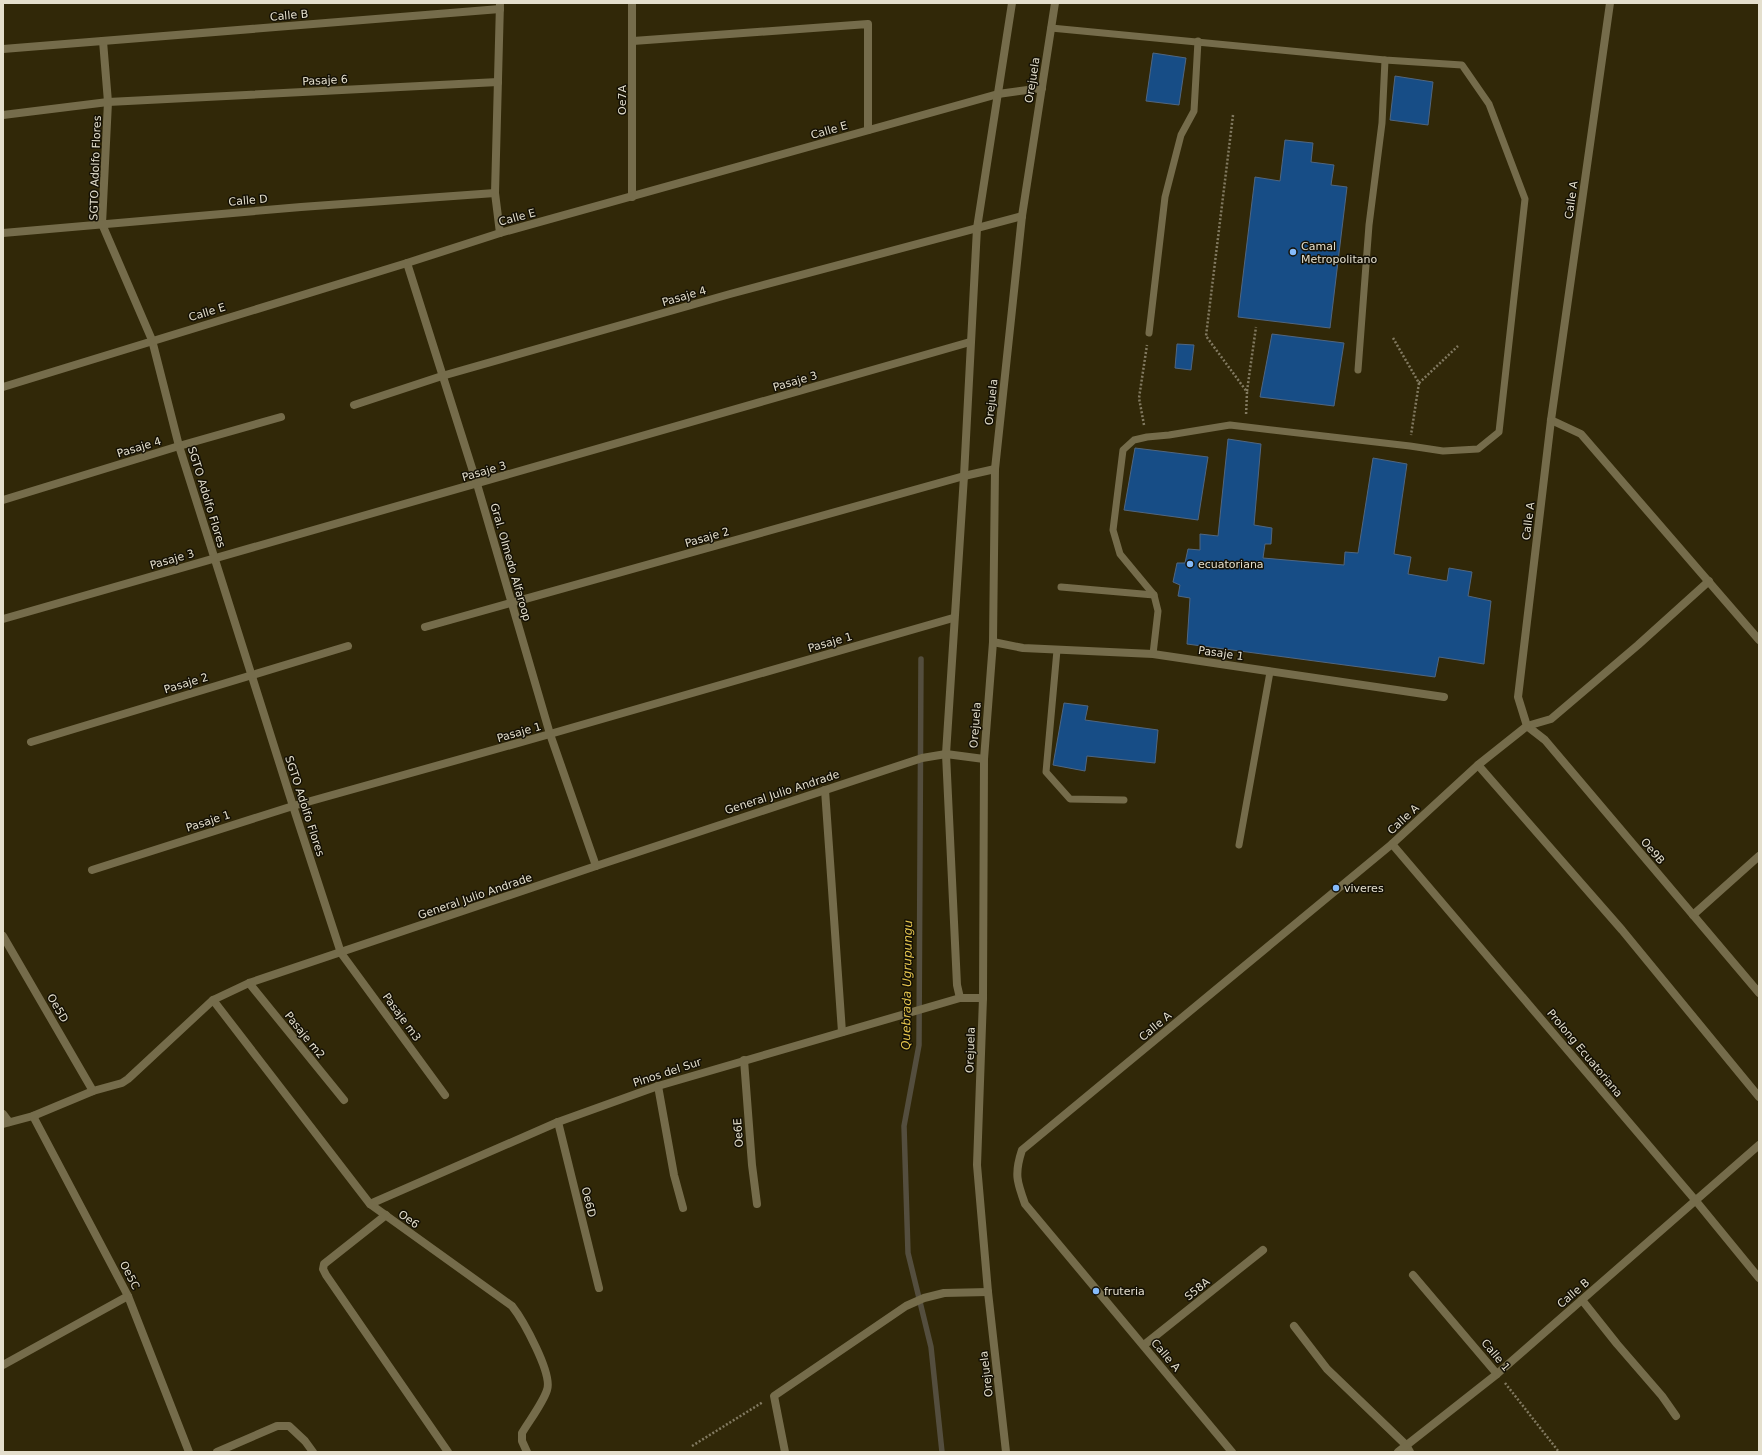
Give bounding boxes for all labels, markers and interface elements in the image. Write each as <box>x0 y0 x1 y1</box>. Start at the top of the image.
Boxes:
street label: Calle B <box>269 7 309 24</box>
street label: Orejuela <box>1022 56 1043 104</box>
street label: Pasaje 6 <box>302 73 348 88</box>
street label: Oe7A <box>616 85 629 115</box>
street label: SGTO Adolfo Flores <box>87 115 104 221</box>
street label: Calle E <box>809 119 849 142</box>
street label: Calle A <box>1562 180 1581 220</box>
street label: Calle D <box>228 192 268 209</box>
street label: Calle E <box>497 206 537 229</box>
place label: Camal Metropolitano <box>1301 240 1377 266</box>
marker: Camal Metropolitano <box>1288 247 1298 257</box>
street label: Pasaje 4 <box>660 284 708 309</box>
street label: Calle E <box>187 301 227 324</box>
street label: Pasaje 3 <box>771 369 819 394</box>
street label: Orejuela <box>983 378 1000 426</box>
street label: Pasaje 4 <box>115 435 163 460</box>
street label: SGTO Adolfo Flores <box>185 445 228 550</box>
street label: Pasaje 3 <box>460 459 508 484</box>
street label: Calle A <box>1520 501 1537 541</box>
street label: Gral. Olmedo Alfaroop <box>487 502 534 623</box>
street label: Pasaje 2 <box>683 525 731 550</box>
street label: Pasaje 3 <box>148 547 196 572</box>
place label: ecuatoriana <box>1198 558 1264 571</box>
marker: ecuatoriana <box>1185 559 1195 569</box>
street label: Pasaje 1 <box>806 630 854 655</box>
street label: Pasaje 1 <box>1197 644 1244 663</box>
street label: Pasaje 2 <box>162 671 210 696</box>
street label: Orejuela <box>967 701 984 749</box>
street label: Pasaje 1 <box>495 720 543 745</box>
street label: SGTO Adolfo Flores <box>282 754 327 858</box>
street label: General Julio Andrade <box>723 768 841 817</box>
street label: Calle A <box>1385 801 1422 837</box>
street label: Pasaje 1 <box>184 808 232 835</box>
street label: Oe9B <box>1638 836 1667 867</box>
street label: General Julio Andrade <box>416 871 534 922</box>
place label: viveres <box>1344 882 1384 895</box>
marker: viveres <box>1331 883 1341 893</box>
water label: Quebrada Ugrupungu <box>899 919 915 1050</box>
street label: Pasaje m3 <box>380 991 423 1044</box>
street label: Oe5D <box>44 992 71 1025</box>
street label: Prolong Ecuatoriana <box>1544 1007 1625 1100</box>
street label: Pasaje m2 <box>282 1009 327 1061</box>
street label: Calle A <box>1136 1009 1175 1044</box>
street label: Orejuela <box>963 1027 978 1073</box>
street label: Pinos del Sur <box>631 1055 703 1090</box>
street label: Oe6E <box>731 1118 746 1148</box>
street label: Oe6D <box>578 1186 599 1219</box>
street label: Oe6 <box>396 1208 422 1231</box>
street label: Oe5C <box>117 1259 142 1292</box>
street label: S58A <box>1182 1275 1213 1303</box>
street label: Calle B <box>1555 1276 1592 1311</box>
place label: fruteria <box>1104 1285 1145 1298</box>
marker: fruteria <box>1091 1286 1101 1296</box>
street label: Calle A <box>1148 1336 1183 1375</box>
street label: Calle 1 <box>1478 1337 1513 1374</box>
street label: Orejuela <box>977 1350 996 1398</box>

